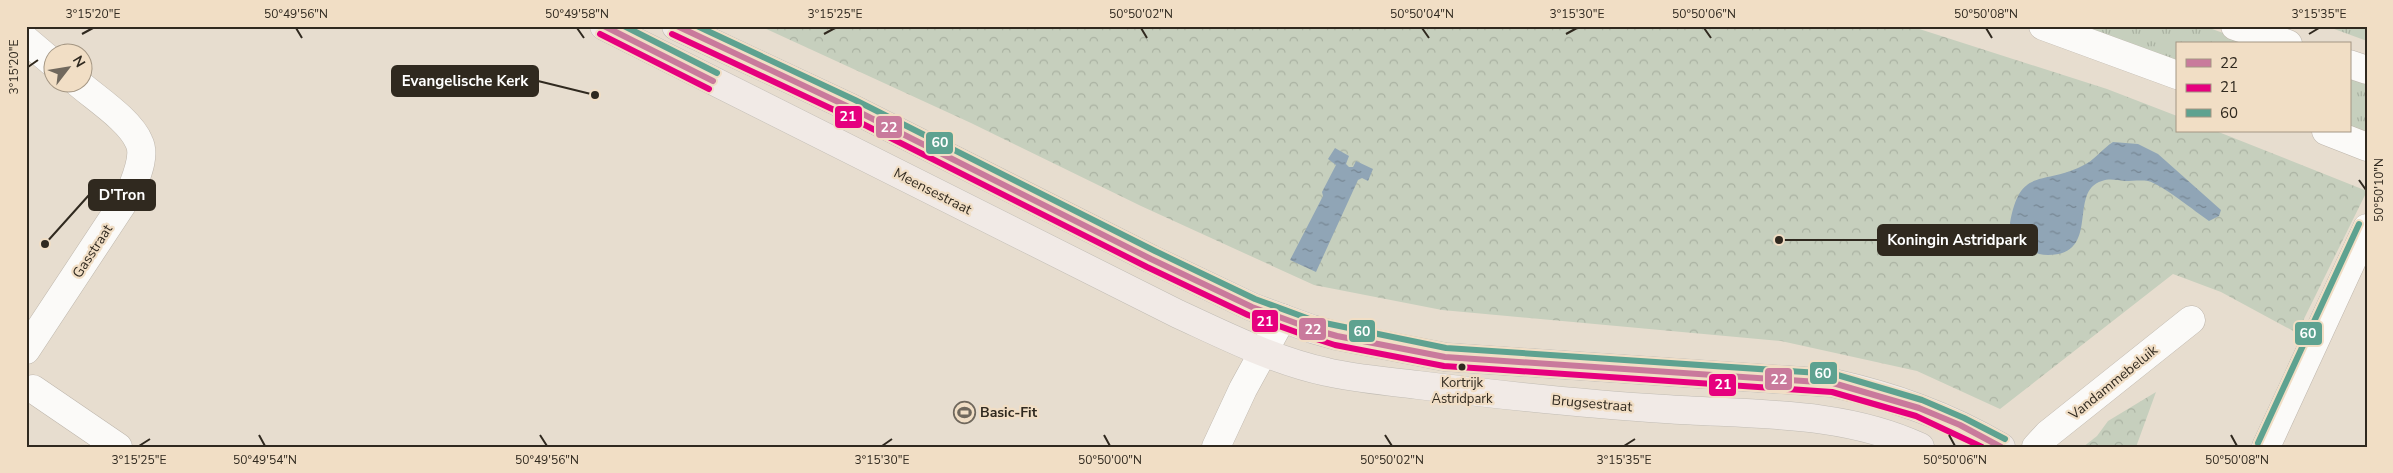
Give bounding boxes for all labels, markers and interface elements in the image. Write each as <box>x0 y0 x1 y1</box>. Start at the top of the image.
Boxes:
text: 3°15'20"E <box>66 6 120 22</box>
text: 50°49'56"N <box>264 6 328 22</box>
text: 50°49'58"N <box>545 6 609 22</box>
text: 3°15'25"E <box>808 6 862 22</box>
text: 50°50'02"N <box>1109 6 1173 22</box>
text: 50°50'04"N <box>1390 6 1454 22</box>
text: 3°15'30"E <box>1550 6 1604 22</box>
text: 50°50'06"N <box>1672 6 1736 22</box>
text: 50°50'08"N <box>1954 6 2018 22</box>
text: 3°15'35"E <box>2292 6 2346 22</box>
text: 3°15'20"E <box>6 40 22 94</box>
north arrow <box>42 42 92 92</box>
legend <box>2176 42 2350 132</box>
text: N <box>68 52 90 71</box>
text: 22 <box>2220 53 2238 73</box>
callout: Evangelische Kerk <box>392 66 538 96</box>
text: Evangelische Kerk <box>402 71 529 91</box>
text: 21 <box>2220 77 2238 97</box>
text: 60 <box>2220 103 2238 123</box>
line badge: 21 <box>834 105 863 129</box>
text: 21 <box>840 107 856 126</box>
line badge: 22 <box>875 115 903 139</box>
text: 22 <box>881 118 897 137</box>
line badge: 60 <box>925 131 954 155</box>
text: 60 <box>932 133 948 152</box>
text: 50°50'10"N <box>2371 158 2387 222</box>
street label: Meensestraat <box>890 164 975 219</box>
callout: D'Tron <box>89 180 155 210</box>
text: D'Tron <box>99 185 145 205</box>
street label: Gasstraat <box>68 221 117 282</box>
callout: Koningin Astridpark <box>1878 225 2037 255</box>
text: Koningin Astridpark <box>1887 230 2028 250</box>
line badge: 21 <box>1251 309 1279 333</box>
text: 21 <box>1257 312 1273 331</box>
line badge: 22 <box>1298 317 1327 341</box>
line badge: 60 <box>1348 319 1376 343</box>
text: 22 <box>1305 320 1321 339</box>
line badge: 60 <box>2294 321 2323 346</box>
text: 60 <box>1354 322 1370 341</box>
text: 60 <box>2300 324 2316 343</box>
street label: Vandammebeluik <box>2064 340 2162 425</box>
line badge: 60 <box>1809 361 1838 385</box>
marker: Kortrijk Astridpark <box>1457 362 1467 372</box>
text: 60 <box>1815 364 1831 383</box>
line badge: 22 <box>1764 367 1793 391</box>
text: 22 <box>1771 370 1787 389</box>
line badge: 21 <box>1708 373 1737 397</box>
place label: Kortrijk Astridpark <box>1431 374 1493 408</box>
text: 21 <box>1715 375 1731 394</box>
street label: Brugsestraat <box>1551 391 1633 416</box>
sports icon: Basic-Fit <box>952 400 976 424</box>
place label: Basic-Fit <box>980 403 1038 422</box>
text: 3°15'25"E <box>112 452 166 468</box>
text: 50°49'54"N <box>233 452 297 468</box>
text: 50°49'56"N <box>515 452 579 468</box>
text: 3°15'30"E <box>855 452 909 468</box>
text: 50°50'00"N <box>1078 452 1142 468</box>
text: 50°50'02"N <box>1360 452 1424 468</box>
text: 3°15'35"E <box>1597 452 1651 468</box>
text: 50°50'06"N <box>1923 452 1987 468</box>
text: 50°50'08"N <box>2205 452 2269 468</box>

